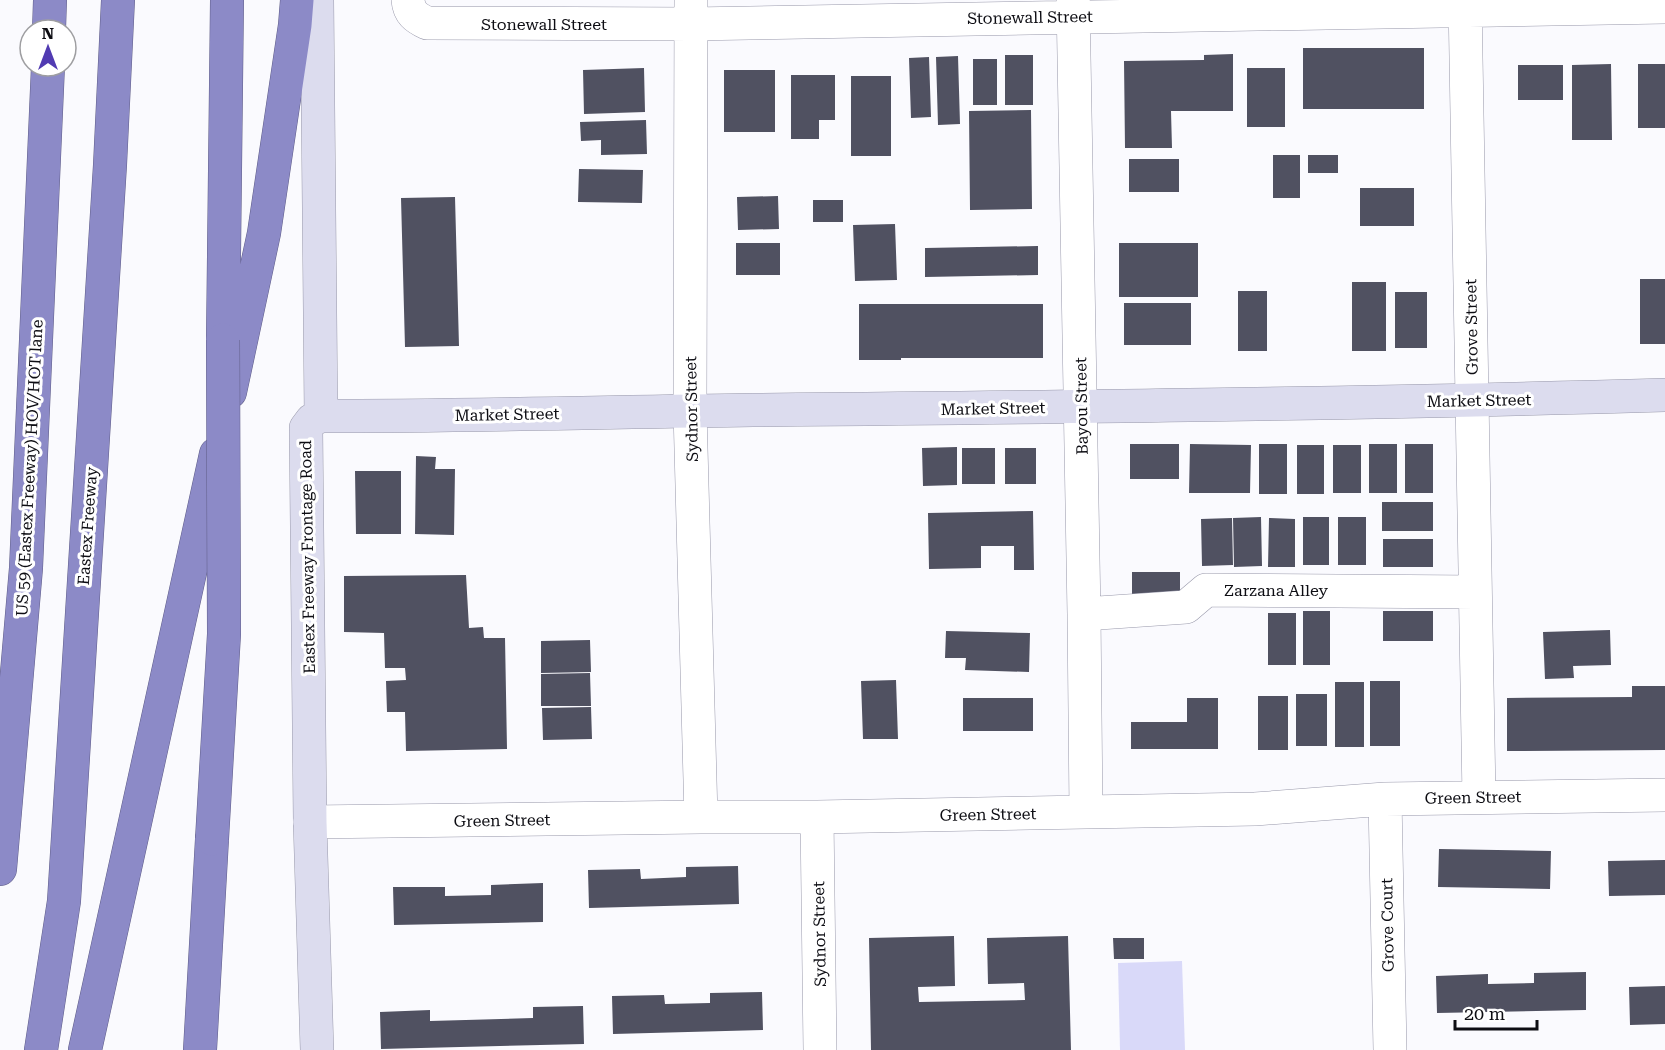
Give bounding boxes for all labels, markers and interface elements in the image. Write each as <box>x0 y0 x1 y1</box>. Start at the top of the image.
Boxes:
street label: Stonewall Street <box>967 7 1093 28</box>
street label: Stonewall Street <box>481 15 607 34</box>
north arrow <box>18 18 78 78</box>
text: N <box>42 24 54 43</box>
street label: Grove Street <box>1461 279 1482 375</box>
street label: US 59 (Eastex Freeway) HOV/HOT lane <box>12 319 47 617</box>
street label: Sydnor Street <box>681 356 702 462</box>
street label: Bayou Street <box>1071 357 1092 455</box>
street label: Market Street <box>1426 390 1532 411</box>
street label: Market Street <box>940 398 1046 419</box>
street label: Market Street <box>454 404 560 425</box>
street label: Eastex Freeway Frontage Road <box>296 440 319 674</box>
street label: Eastex Freeway <box>74 466 101 586</box>
street label: Zarzana Alley <box>1224 581 1329 600</box>
street label: Green Street <box>1424 787 1522 808</box>
street label: Green Street <box>939 804 1037 825</box>
street label: Green Street <box>453 810 551 831</box>
street label: Grove Court <box>1377 878 1398 972</box>
street label: Sydnor Street <box>809 881 830 987</box>
scale bar <box>1455 993 1538 1031</box>
text: 20 m <box>1464 1003 1505 1024</box>

